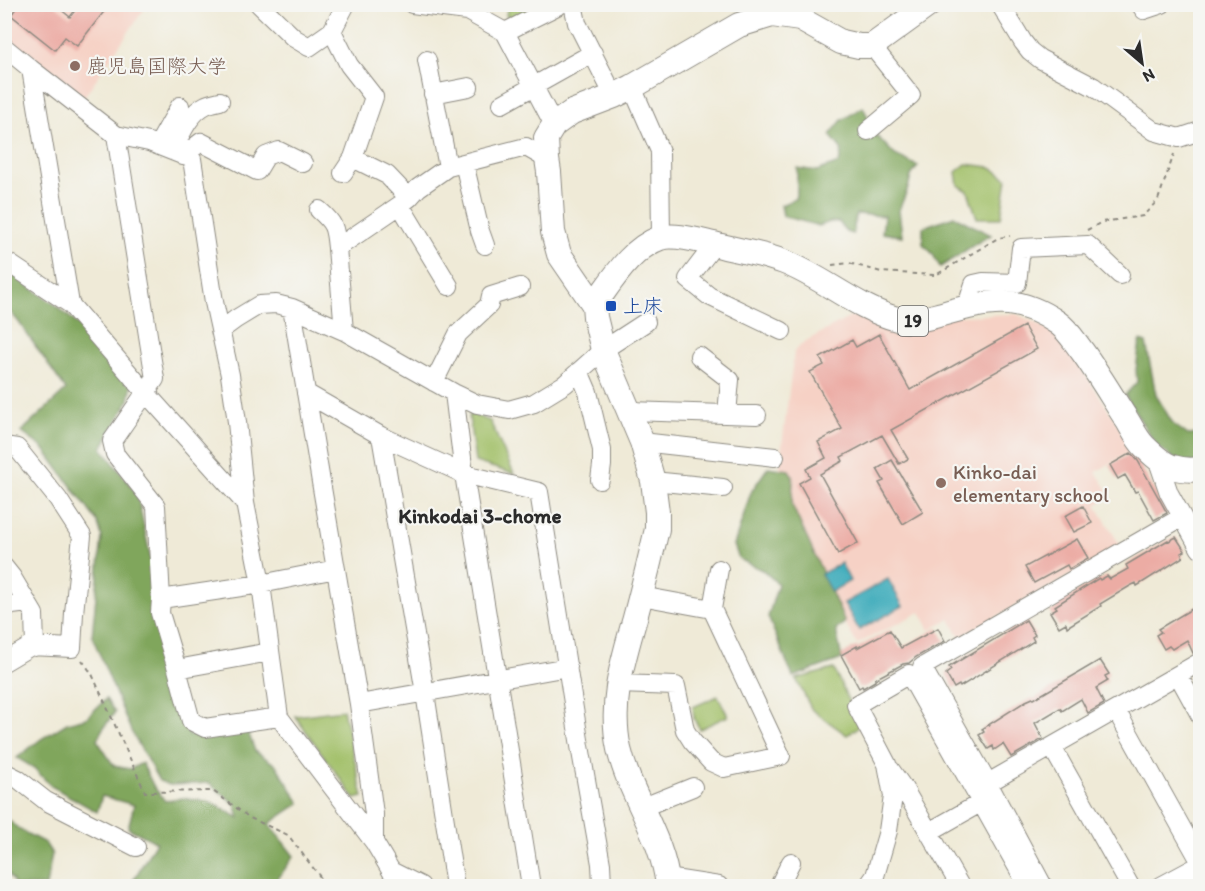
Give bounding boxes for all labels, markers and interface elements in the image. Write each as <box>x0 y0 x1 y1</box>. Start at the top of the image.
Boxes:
north arrow <box>1112 33 1172 93</box>
place label: 鹿児島国際大学 <box>87 54 227 78</box>
marker: 鹿児島国際大学 <box>68 59 82 73</box>
text: N <box>1140 65 1158 87</box>
place label: 上床 <box>623 294 663 318</box>
marker: 上床 <box>604 299 618 313</box>
road number: 19 <box>898 306 928 336</box>
place label: Kinko-dai elementary school <box>953 460 1109 507</box>
marker: Kinko-dai elementary school <box>934 476 948 490</box>
district label: Kinkodai 3-chome <box>398 503 562 528</box>

